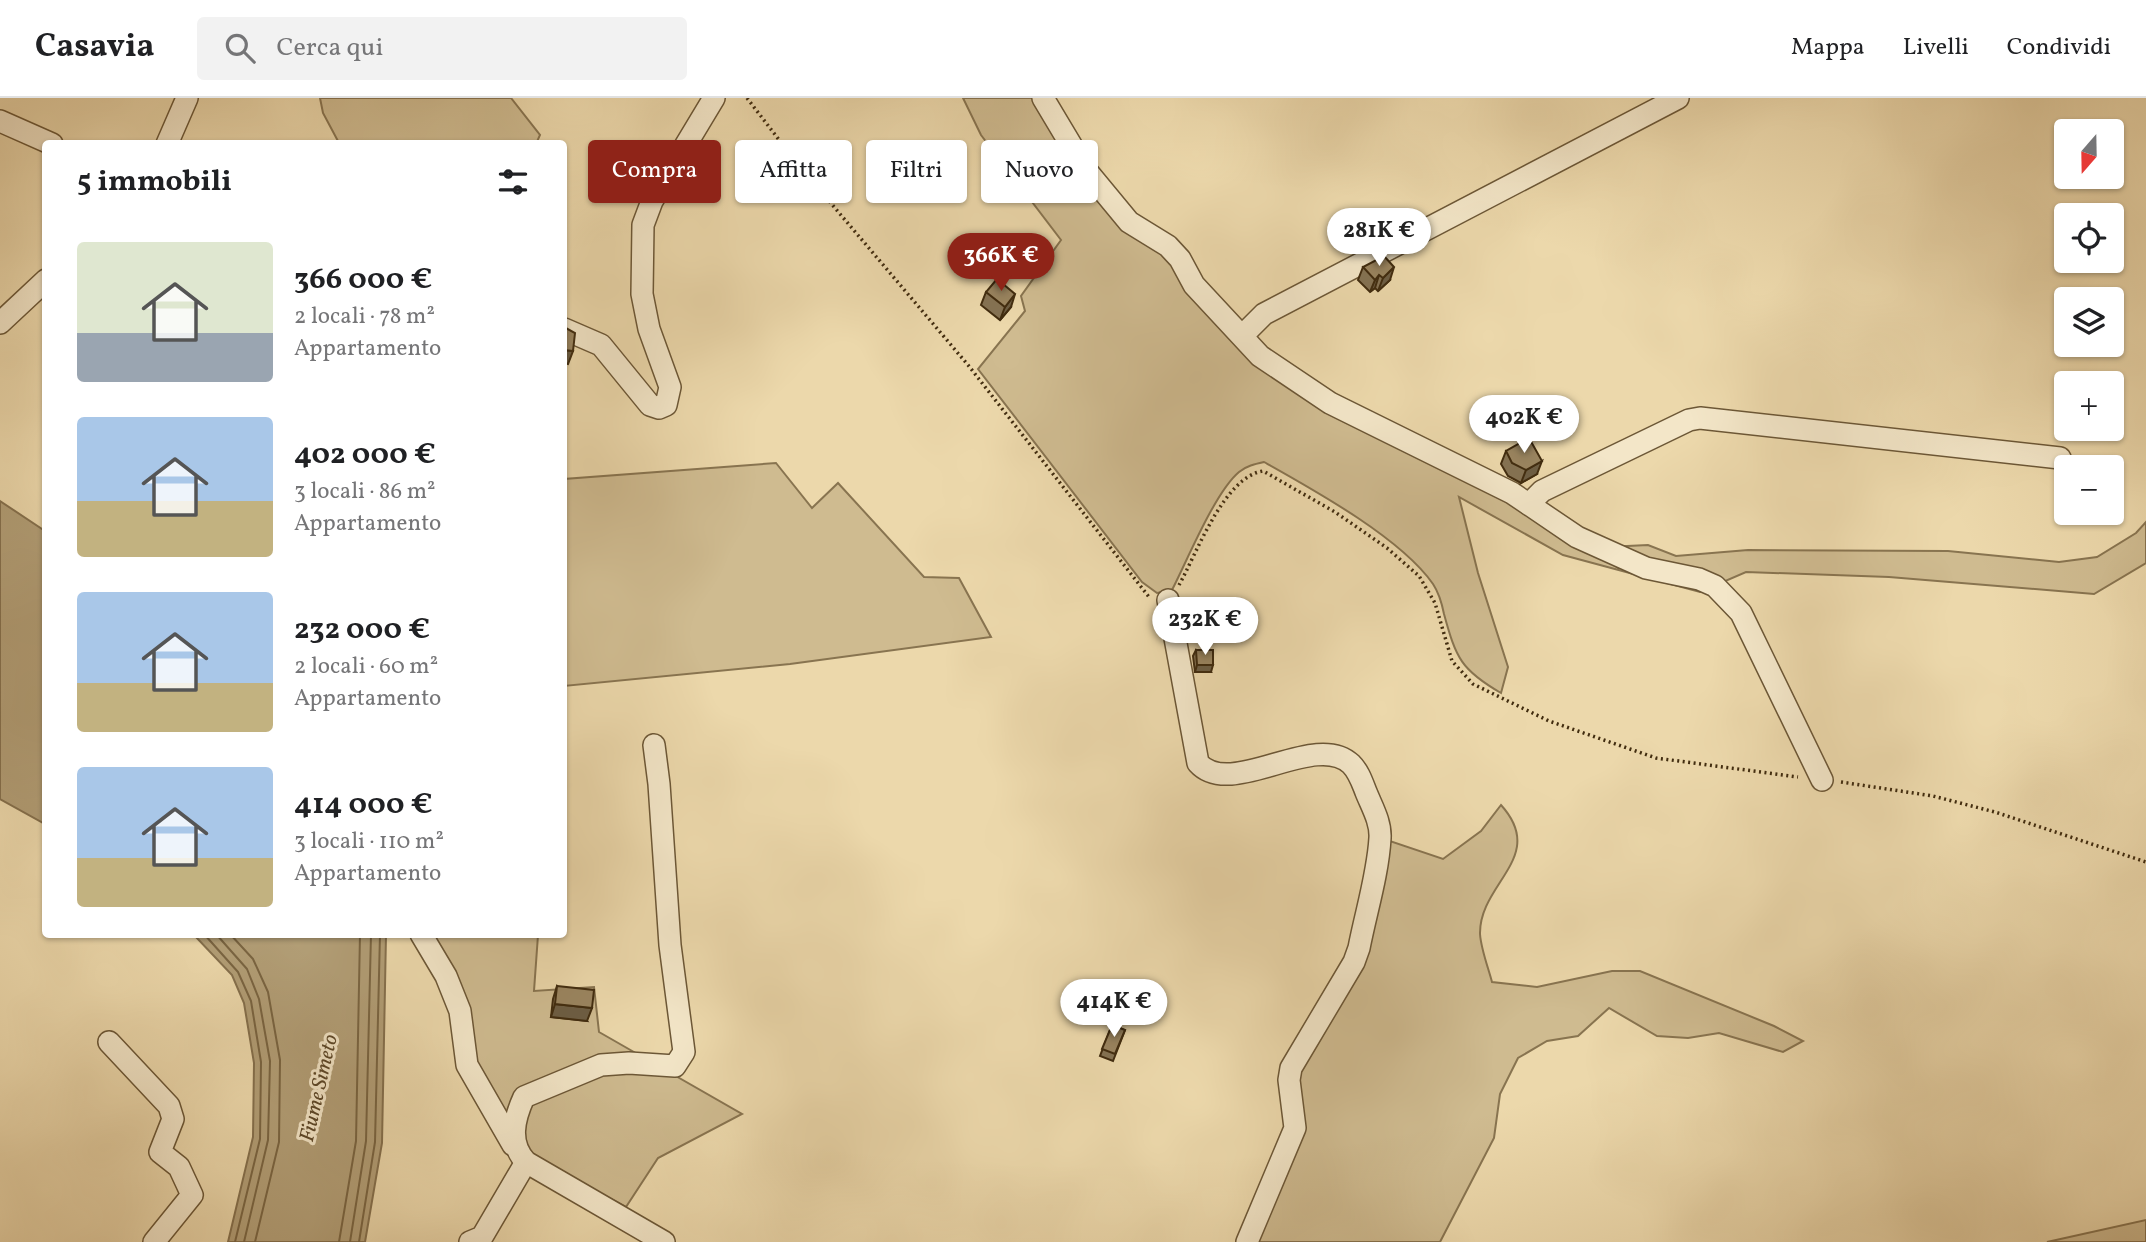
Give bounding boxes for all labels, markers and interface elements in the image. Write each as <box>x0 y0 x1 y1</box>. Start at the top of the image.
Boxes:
search box <box>197 17 687 80</box>
text: Casavia <box>35 25 155 71</box>
icon: search <box>221 29 259 67</box>
text: Cerca qui <box>277 30 383 66</box>
text: Mappa <box>1791 31 1865 65</box>
text: Livelli <box>1903 31 1969 65</box>
text: Condividi <box>2007 31 2111 65</box>
north arrow <box>2054 119 2124 189</box>
map controls <box>2054 119 2124 525</box>
chip: Compra <box>588 140 721 203</box>
chip: Affitta <box>735 140 852 203</box>
chip: Filtri <box>866 140 967 203</box>
chip: Nuovo <box>981 140 1098 203</box>
text: 5 immobili <box>77 161 232 203</box>
icon: filters <box>494 163 532 201</box>
button: locate <box>2054 203 2124 273</box>
pin: 281K € <box>1322 208 1436 268</box>
text: 281K € <box>1343 215 1415 247</box>
pin: 366K € <box>944 234 1058 293</box>
text: 366K € <box>963 240 1039 272</box>
text: 366 000 € <box>294 259 432 301</box>
icon: home <box>133 270 217 354</box>
button: layers <box>2054 287 2124 357</box>
text: 2 locali · 78 m² <box>294 301 435 333</box>
text: Appartamento <box>294 333 441 365</box>
button: + <box>2054 371 2124 441</box>
pin: 402K € <box>1467 396 1581 455</box>
text: 402K € <box>1485 402 1563 434</box>
text: 402 000 € <box>294 434 436 476</box>
icon: home <box>133 445 217 529</box>
button: − <box>2054 455 2124 525</box>
text: 3 locali · 86 m² <box>294 476 436 508</box>
text: Appartamento <box>294 508 441 540</box>
pin: 232K € <box>1148 598 1262 657</box>
text: 232K € <box>1168 604 1242 636</box>
text: 232 000 € <box>294 609 430 651</box>
icon: home <box>133 620 217 704</box>
text: 2 locali · 60 m² <box>294 651 438 683</box>
text: Appartamento <box>294 683 441 715</box>
text: 414 000 € <box>294 784 433 826</box>
icon: home <box>133 795 217 879</box>
text: 3 locali · 110 m² <box>294 826 444 858</box>
text: Appartamento <box>294 858 441 890</box>
pin: 414K € <box>1057 979 1171 1039</box>
text: 414K € <box>1076 986 1152 1018</box>
water label: Fiume Simeto <box>293 1031 346 1145</box>

